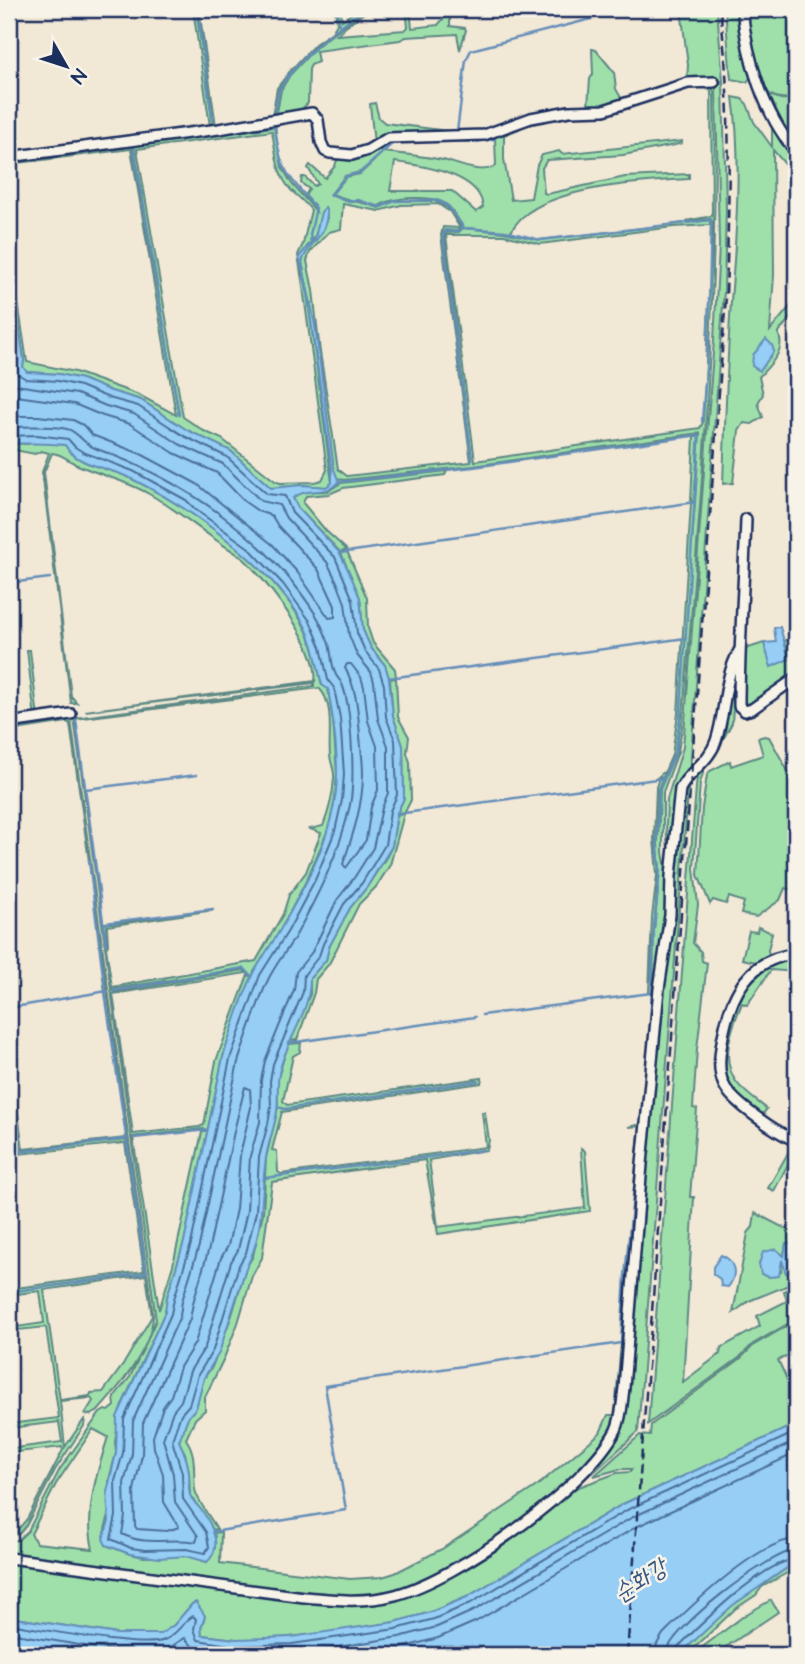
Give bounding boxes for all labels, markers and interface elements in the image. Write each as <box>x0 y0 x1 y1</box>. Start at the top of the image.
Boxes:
north arrow <box>32 32 102 102</box>
text: N <box>64 63 92 89</box>
water label: 순화강 <box>607 1549 676 1611</box>

